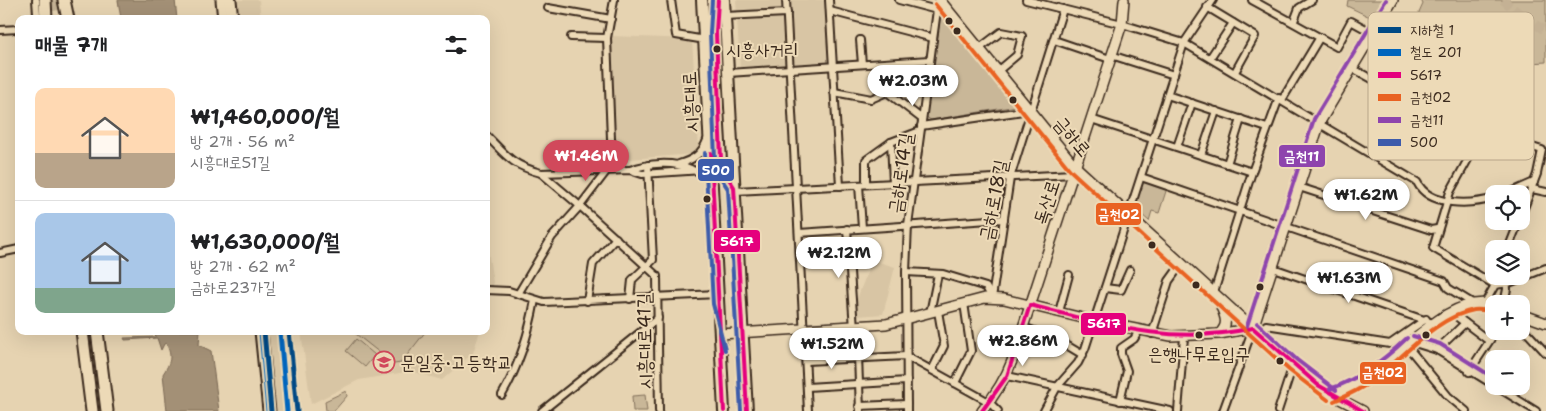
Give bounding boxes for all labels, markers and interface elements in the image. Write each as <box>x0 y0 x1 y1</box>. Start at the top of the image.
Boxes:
legend <box>1368 12 1534 160</box>
unlabelled marker <box>944 16 954 26</box>
text: 지하철 1 <box>1410 21 1454 39</box>
unlabelled marker <box>952 26 962 36</box>
text: 매물 7개 <box>35 31 108 59</box>
icon: filters <box>442 31 470 59</box>
place label: 시흥사거리 <box>726 38 798 62</box>
text: 철도 201 <box>1410 43 1462 61</box>
marker: 시흥사거리 <box>712 44 722 54</box>
pin: ₩2.03M <box>872 64 954 107</box>
text: 5617 <box>1410 66 1442 84</box>
text: ₩2.03M <box>878 70 948 91</box>
street label: 시흥대로 <box>676 71 705 133</box>
text: 금천02 <box>1410 88 1451 106</box>
unlabelled marker <box>1008 95 1018 105</box>
text: ₩1,460,000/월 <box>190 103 340 131</box>
icon: home <box>75 108 135 168</box>
street label: 금하로 <box>1048 111 1097 162</box>
text: 금천11 <box>1410 111 1444 129</box>
text: 방 2개 · 56 m² <box>190 131 295 152</box>
street label: 금하로14길 <box>882 131 919 215</box>
text: 500 <box>1410 133 1438 151</box>
pin: ₩1.46M <box>545 140 627 182</box>
line badge: 금천11 <box>1278 144 1326 168</box>
text: ₩1.46M <box>554 145 618 166</box>
text: 금천11 <box>1285 147 1319 165</box>
text: 시흥대로51길 <box>190 152 270 173</box>
street label: 금하로18길 <box>973 157 1014 243</box>
line badge: 500 <box>697 158 735 182</box>
text: 500 <box>702 161 730 179</box>
street label: 독산로 <box>1027 176 1065 228</box>
pin: ₩1.62M <box>1325 178 1407 221</box>
text: ₩1.62M <box>1334 184 1398 205</box>
map controls <box>1485 185 1530 395</box>
button: locate <box>1485 185 1530 230</box>
unlabelled marker <box>702 194 712 204</box>
line badge: 금천02 <box>1095 202 1142 226</box>
text: 금천02 <box>1098 205 1140 223</box>
text: ₩1,630,000/월 <box>190 228 340 256</box>
line badge: 5617 <box>713 229 761 253</box>
text: 5617 <box>720 232 754 250</box>
icon: home <box>75 233 135 293</box>
pin: ₩2.12M <box>798 236 880 279</box>
unlabelled marker <box>1147 240 1157 250</box>
button: layers <box>1485 240 1530 285</box>
text: ₩2.12M <box>807 242 871 263</box>
text: 방 2개 · 62 m² <box>190 256 296 277</box>
pin: ₩1.63M <box>1308 262 1390 304</box>
text: ₩1.63M <box>1317 267 1381 288</box>
text: 금하로23가길 <box>190 277 276 298</box>
unlabelled marker <box>1191 280 1201 290</box>
unlabelled marker <box>1255 282 1265 292</box>
street label: 시흥대로41길 <box>631 292 658 390</box>
button: + <box>1485 295 1530 340</box>
line badge: 5617 <box>1080 312 1127 336</box>
text: 5617 <box>1087 314 1121 332</box>
pin: ₩2.86M <box>982 324 1064 367</box>
pin: ₩1.52M <box>791 328 873 370</box>
text: ₩2.86M <box>988 330 1058 351</box>
marker: 은행나무로입구 <box>1194 330 1204 340</box>
unlabelled marker <box>1421 330 1431 340</box>
text: ₩1.52M <box>800 333 864 354</box>
place label: 은행나무로입구 <box>1148 342 1250 366</box>
school or university icon: 문일중·고등학교 <box>372 350 396 374</box>
place label: 문일중·고등학교 <box>400 350 512 375</box>
button: − <box>1485 350 1530 395</box>
unlabelled marker <box>1275 356 1285 366</box>
line badge: 금천02 <box>1359 361 1407 385</box>
text: 금천02 <box>1362 363 1404 381</box>

